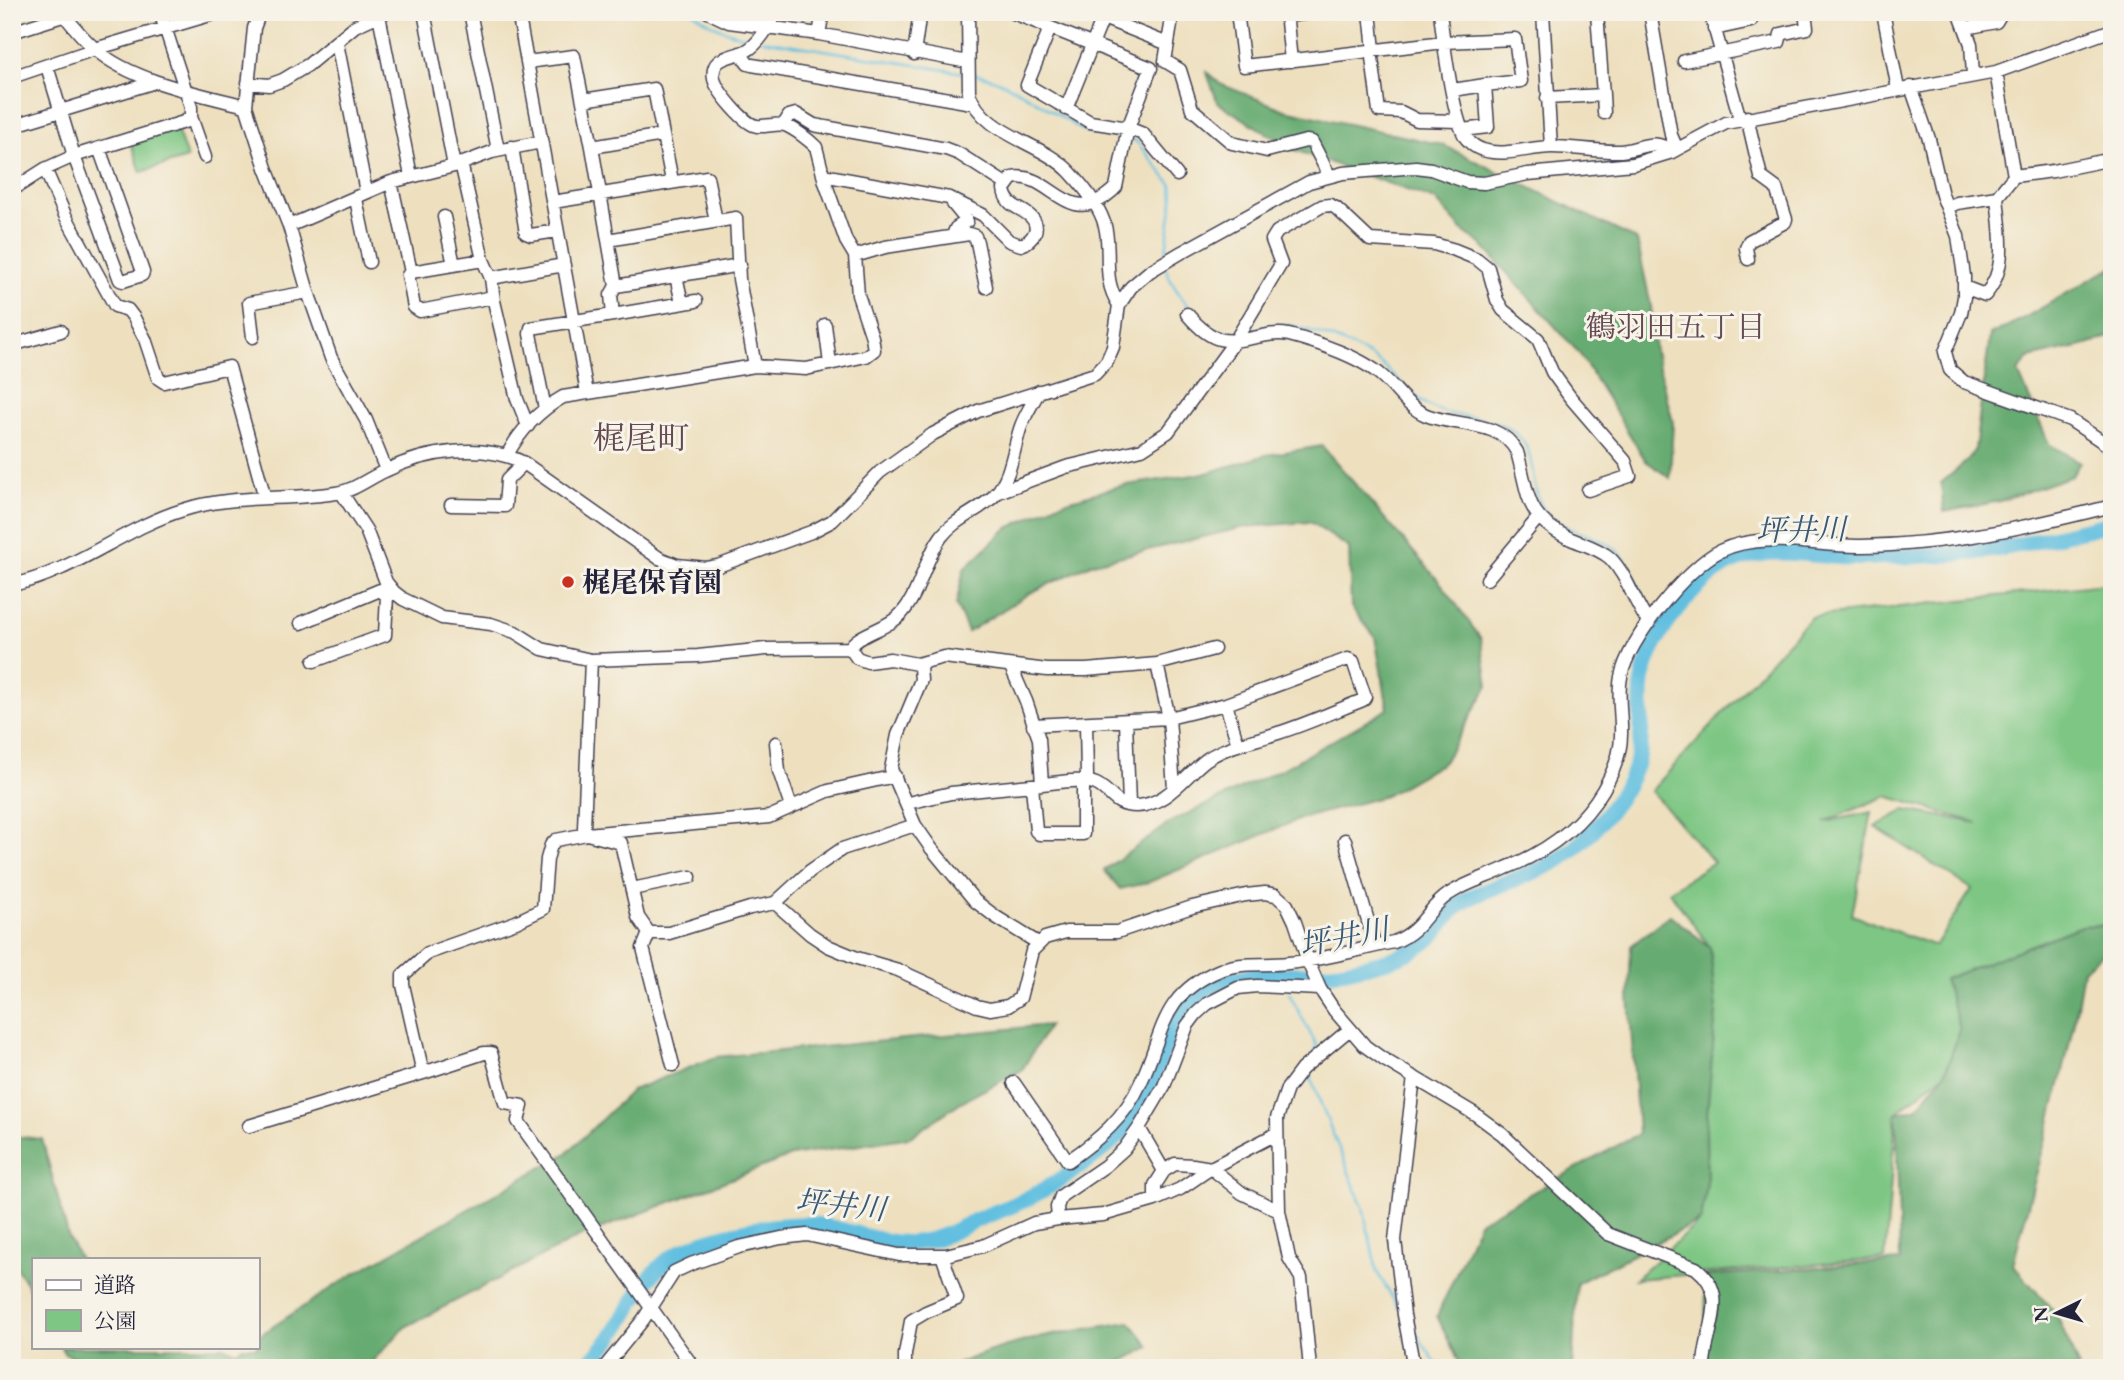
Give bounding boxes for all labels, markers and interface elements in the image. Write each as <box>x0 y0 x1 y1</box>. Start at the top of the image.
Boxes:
district label: 鶴羽田五丁目 <box>1586 307 1766 346</box>
district label: 梶尾町 <box>593 417 689 459</box>
water label: 坪井川 <box>1756 509 1849 550</box>
place label: 梶尾保育園 <box>582 564 722 600</box>
marker: 梶尾保育園 <box>560 574 576 590</box>
water label: 坪井川 <box>1296 908 1395 964</box>
water label: 坪井川 <box>794 1180 891 1229</box>
legend <box>32 1258 259 1348</box>
text: 道路 <box>94 1271 136 1298</box>
north arrow <box>2022 1278 2092 1348</box>
text: N <box>2027 1305 2054 1323</box>
text: 公園 <box>94 1307 136 1334</box>

